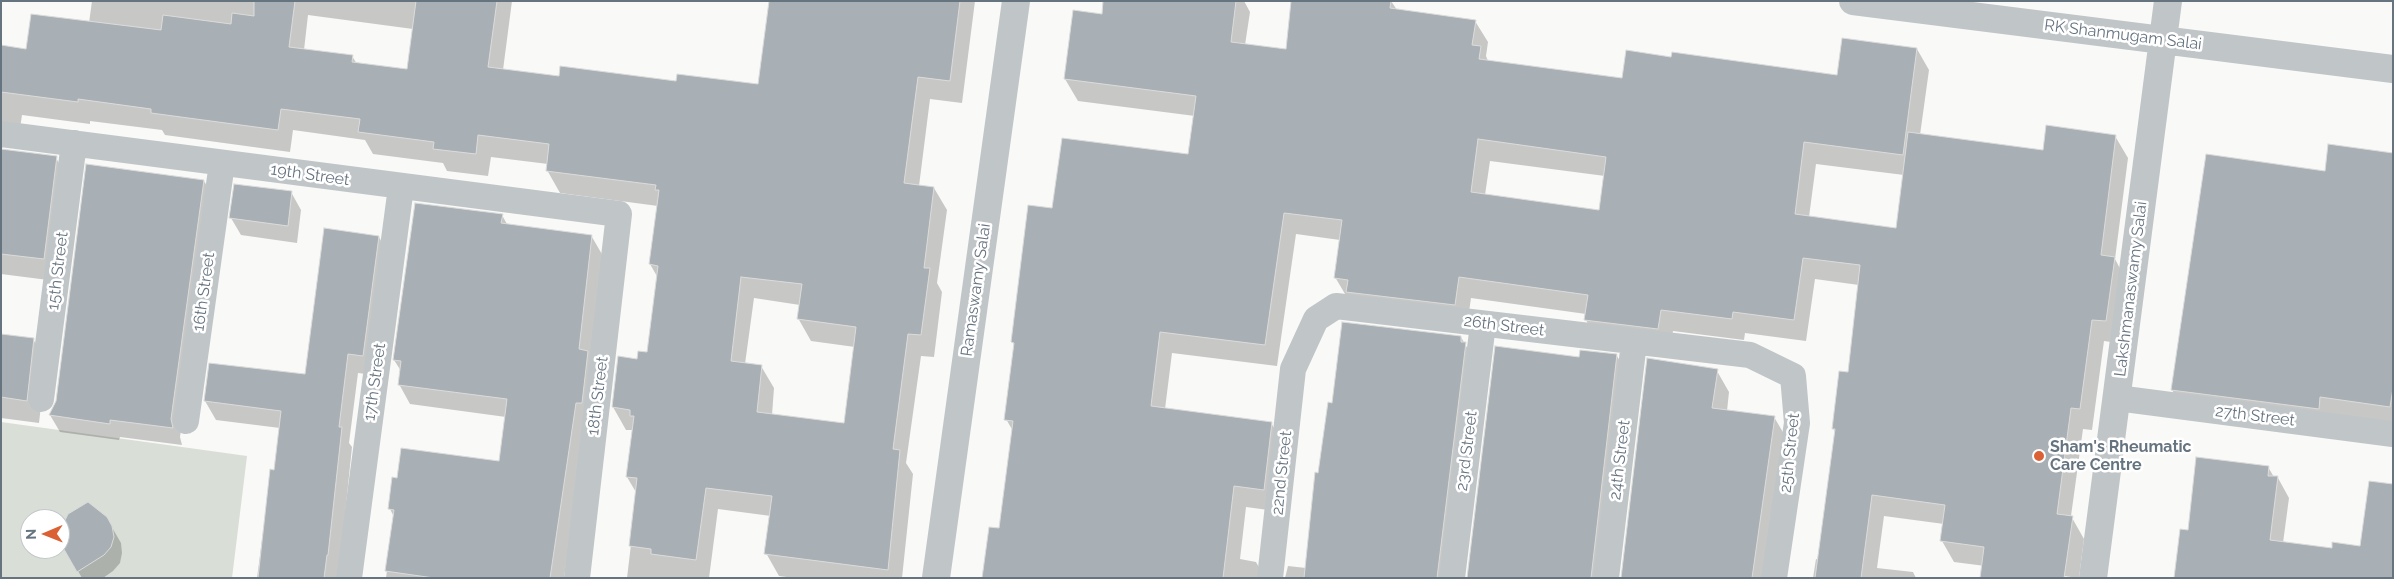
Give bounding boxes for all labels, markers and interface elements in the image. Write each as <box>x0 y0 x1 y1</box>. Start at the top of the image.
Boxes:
street label: RK Shanmugam Salai <box>2043 16 2203 54</box>
street label: 19th Street <box>269 160 351 190</box>
street label: Lakshmanaswamy Salai <box>2111 200 2151 378</box>
street label: Ramaswamy Salai <box>957 222 995 358</box>
street label: 15th Street <box>44 231 72 311</box>
street label: 16th Street <box>189 251 219 333</box>
street label: 26th Street <box>1463 312 1545 340</box>
street label: 17th Street <box>360 342 390 422</box>
street label: 18th Street <box>584 355 612 437</box>
street label: 27th Street <box>2214 402 2296 430</box>
street label: 23rd Street <box>1453 410 1481 492</box>
street label: 25th Street <box>1776 412 1804 494</box>
street label: 24th Street <box>1606 419 1634 501</box>
street label: 22nd Street <box>1268 430 1296 516</box>
place label: Sham's Rheumatic Care Centre <box>2050 437 2192 475</box>
marker: Sham's Rheumatic Care Centre <box>2032 449 2046 463</box>
north arrow <box>20 509 70 559</box>
text: N <box>23 529 39 540</box>

